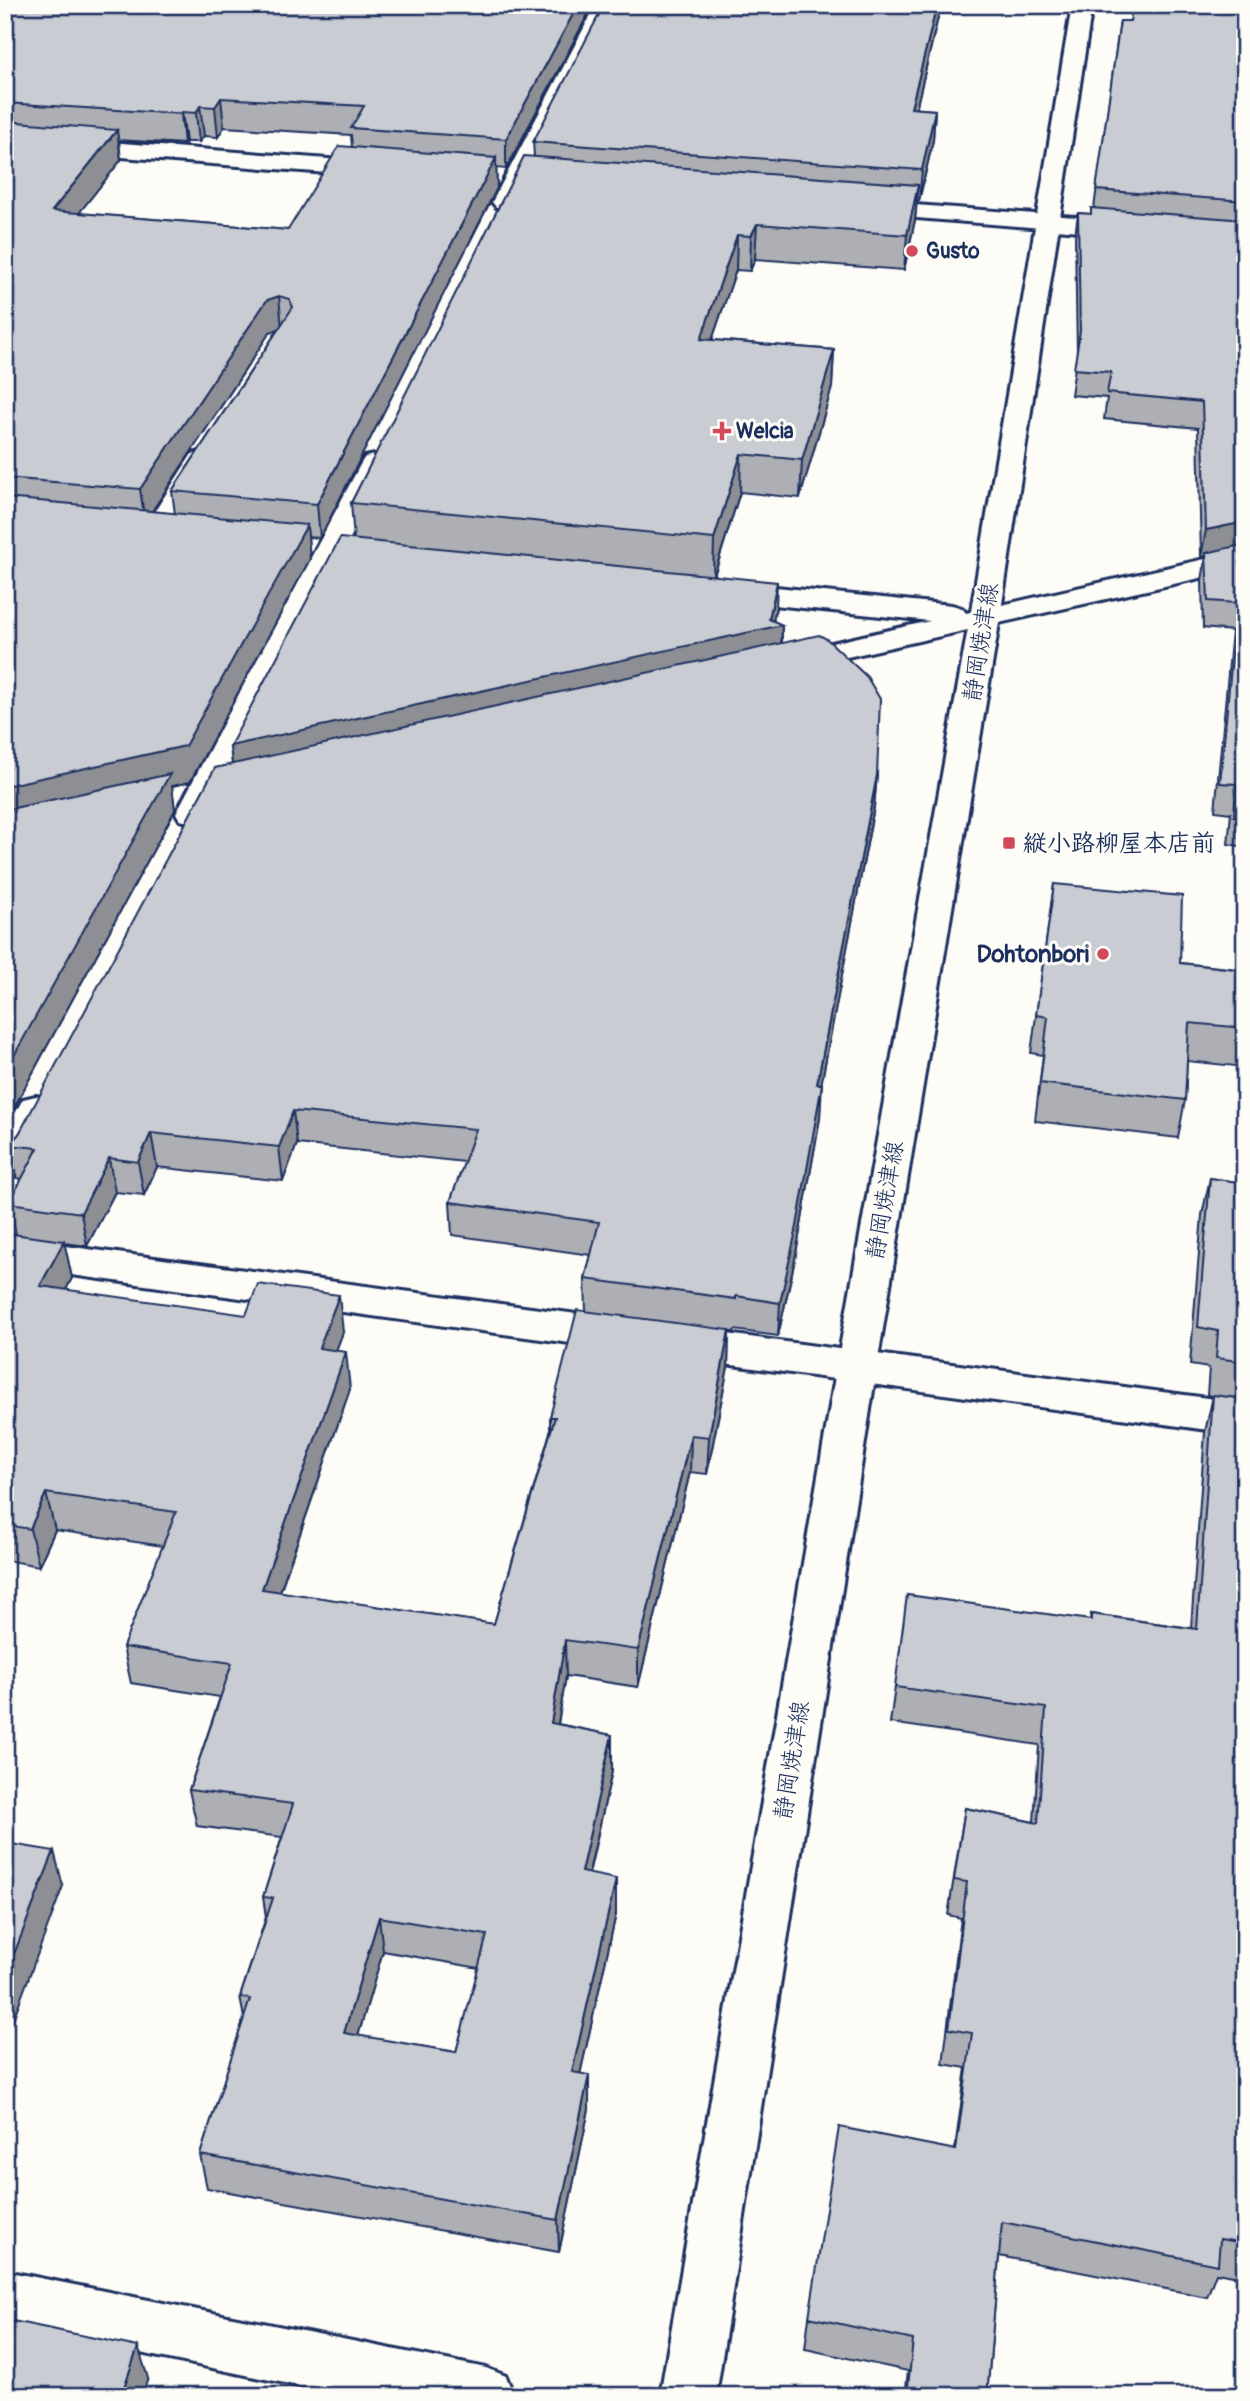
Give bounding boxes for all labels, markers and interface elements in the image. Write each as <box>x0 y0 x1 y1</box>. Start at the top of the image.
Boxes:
place label: Gusto <box>926 238 980 265</box>
marker: Gusto <box>904 243 920 259</box>
place label: Welcia <box>736 418 794 445</box>
marker: Welcia <box>714 423 730 439</box>
street label: 静岡焼津線 <box>957 580 1005 704</box>
place label: 縦小路柳屋本店前 <box>1023 829 1215 858</box>
marker: 縦小路柳屋本店前 <box>1001 835 1017 851</box>
place label: Dohtonbori <box>976 940 1089 969</box>
marker: Dohtonbori <box>1095 946 1111 962</box>
street label: 静岡焼津線 <box>860 1138 910 1262</box>
street label: 静岡焼津線 <box>768 1698 816 1822</box>

